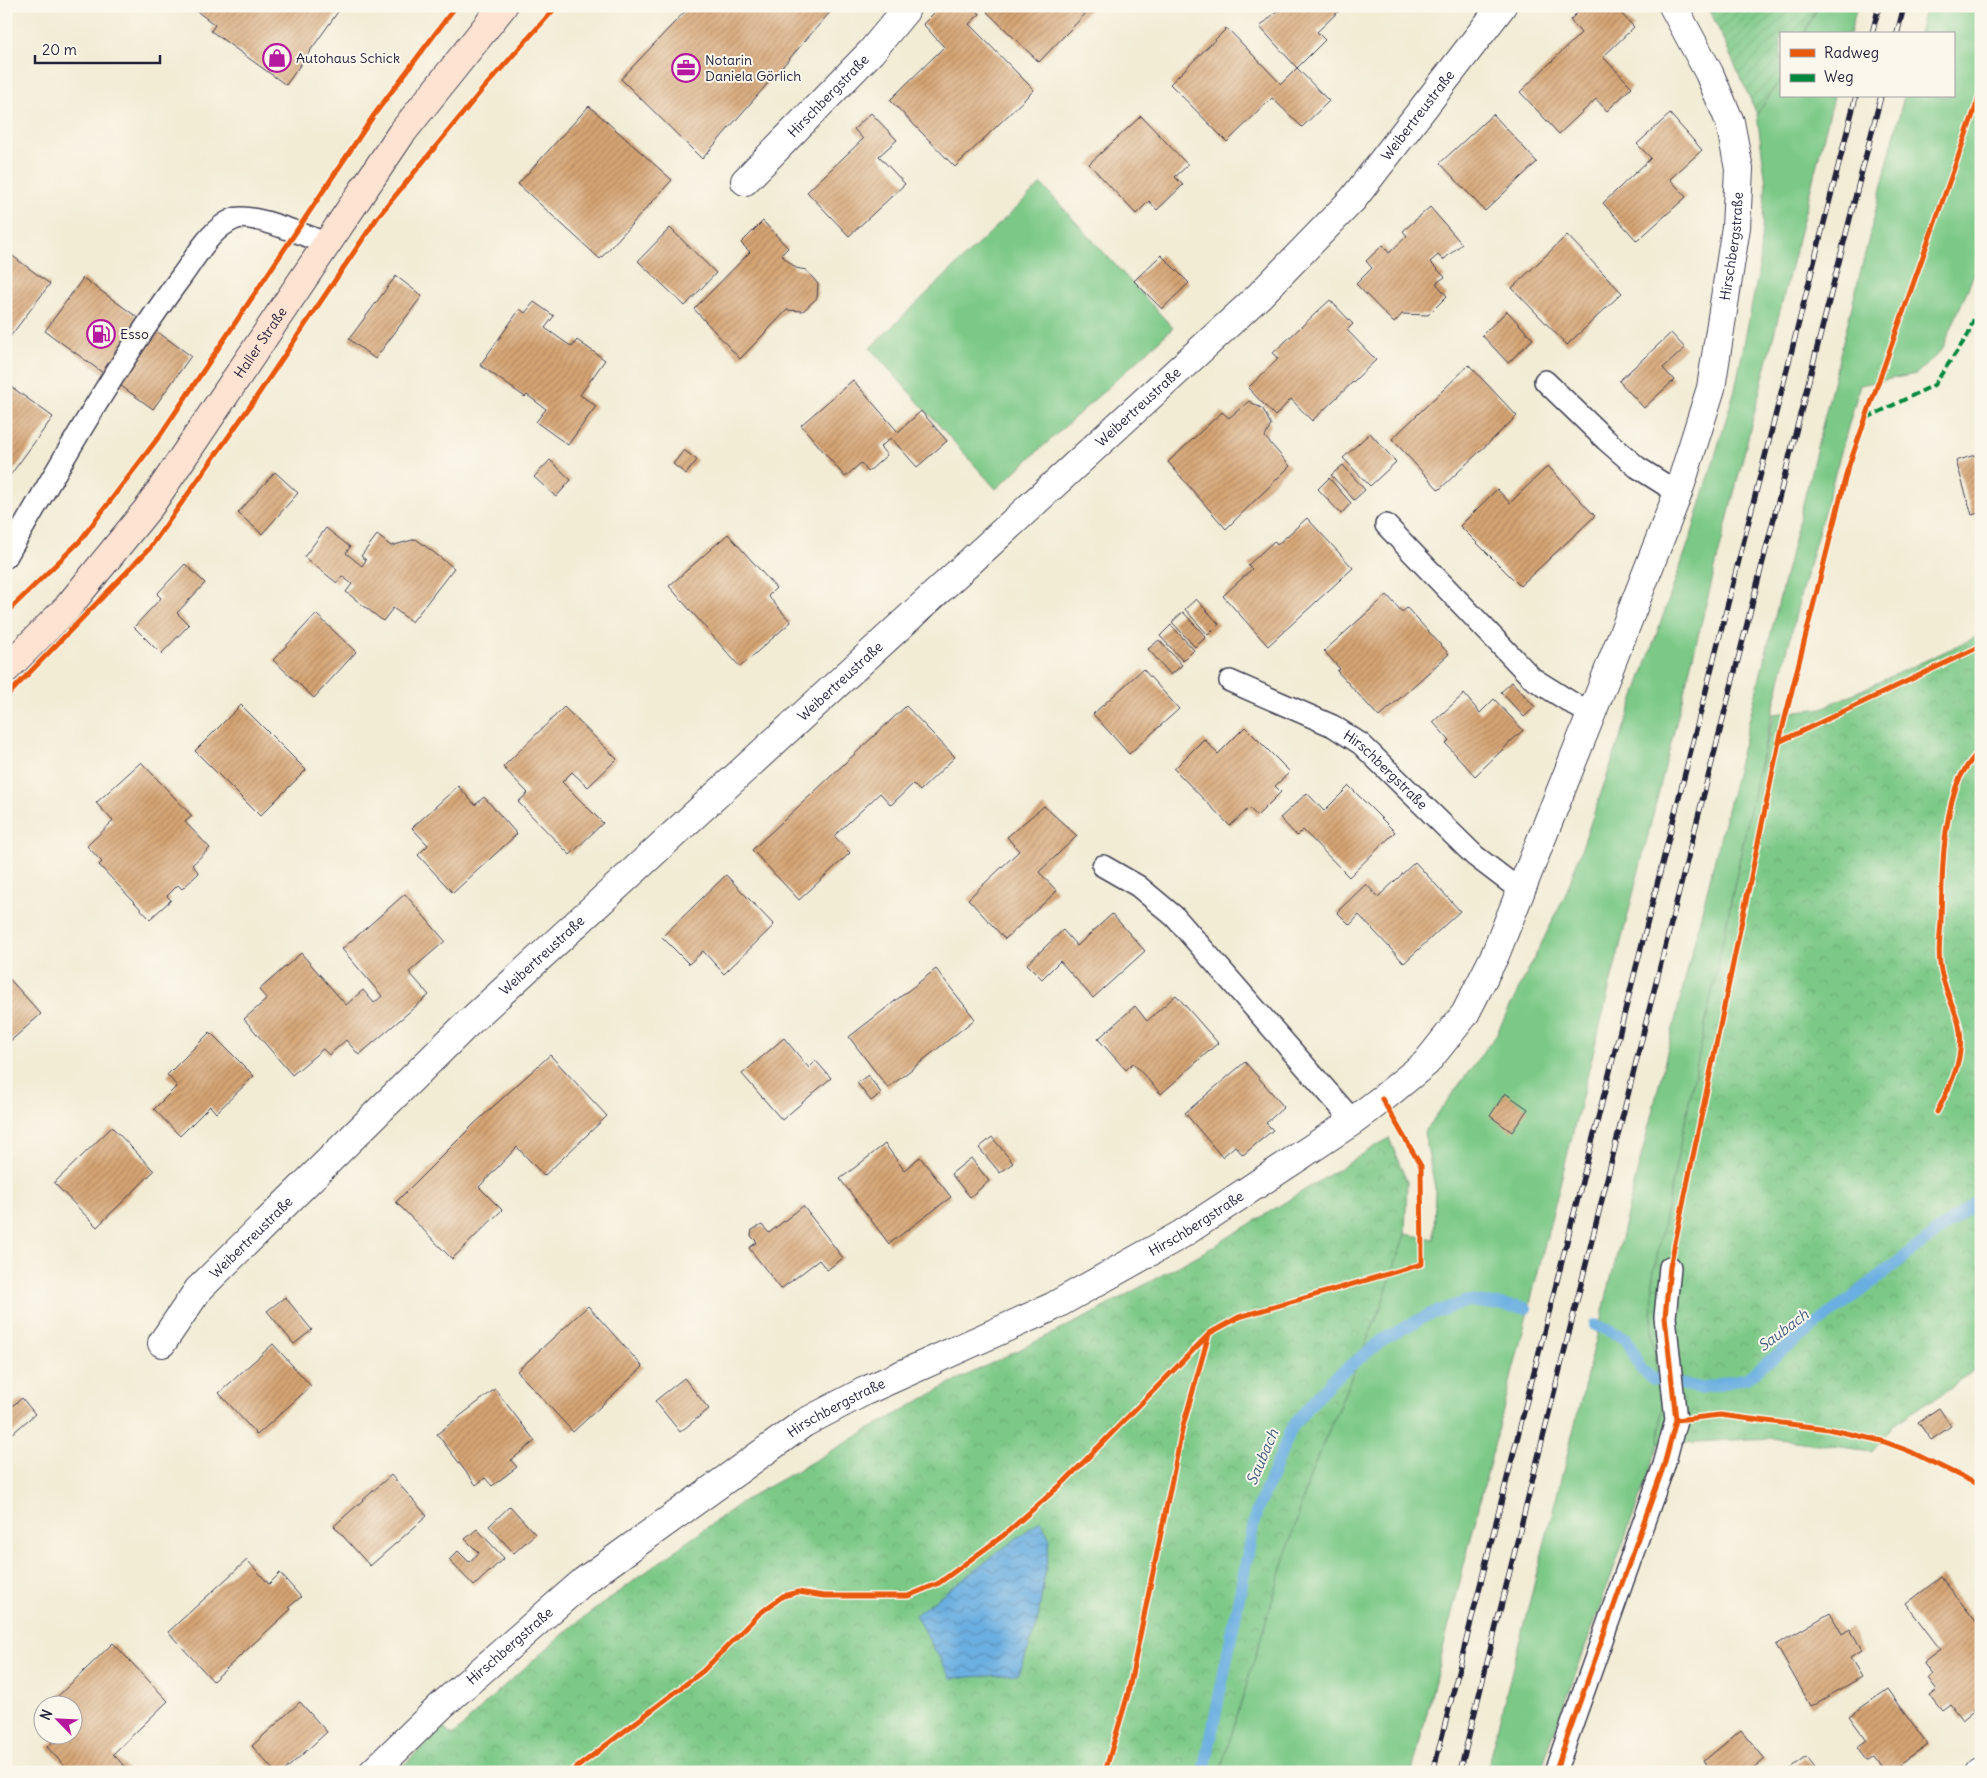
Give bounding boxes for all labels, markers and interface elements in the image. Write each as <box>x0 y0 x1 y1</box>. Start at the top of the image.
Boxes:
scale bar <box>35 32 160 64</box>
legend <box>1780 32 1954 98</box>
text: 20 m <box>42 40 77 59</box>
shop icon: Autohaus Schick <box>262 43 292 73</box>
text: Radweg <box>1824 43 1879 62</box>
place label: Autohaus Schick <box>296 49 400 67</box>
place label: Notarin Daniela Görlich <box>705 51 801 85</box>
street label: Hirschbergstraße <box>784 51 873 141</box>
office icon: Notarin Daniela Görlich <box>671 53 701 83</box>
street label: Weibertreustraße <box>1377 66 1458 164</box>
text: Weg <box>1824 67 1854 86</box>
street label: Hirschbergstraße <box>1716 192 1747 301</box>
street label: Haller Straße <box>230 304 291 382</box>
fuel station icon: Esso <box>86 319 116 349</box>
place label: Esso <box>120 325 149 343</box>
street label: Weibertreustraße <box>1092 363 1185 451</box>
street label: Weibertreustraße <box>794 638 886 725</box>
street label: Hirschbergstraße <box>1340 726 1431 813</box>
street label: Weibertreustraße <box>496 912 588 999</box>
street label: Hirschbergstraße <box>1145 1187 1247 1260</box>
street label: Weibertreustraße <box>206 1192 297 1282</box>
water label: Saubach <box>1754 1305 1812 1355</box>
street label: Hirschbergstraße <box>783 1374 888 1441</box>
water label: Saubach <box>1242 1426 1282 1488</box>
street label: Hirschbergstraße <box>463 1603 557 1689</box>
north arrow <box>32 1696 82 1746</box>
text: N <box>36 1707 56 1723</box>

